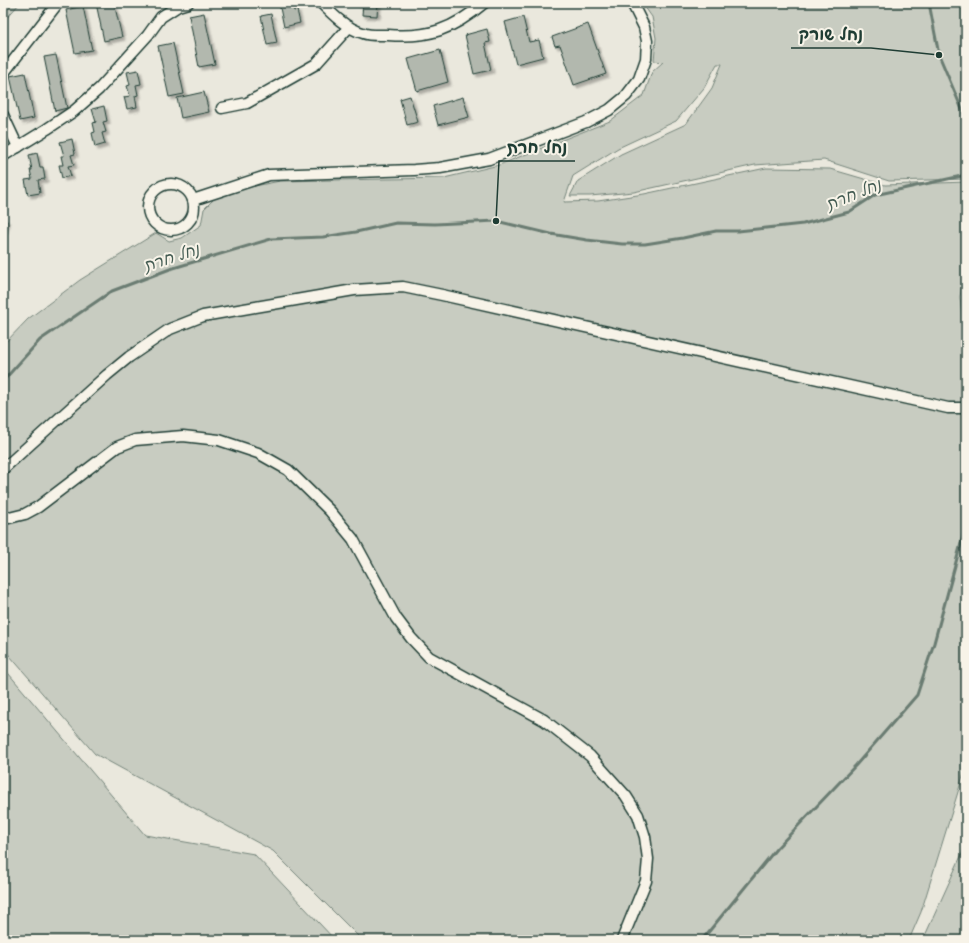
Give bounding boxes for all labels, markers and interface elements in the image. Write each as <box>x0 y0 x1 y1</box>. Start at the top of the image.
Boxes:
callout: נחל שורק <box>791 20 871 48</box>
text: נחל שורק <box>799 24 863 45</box>
callout: נחל חרת <box>499 133 575 161</box>
text: נחל חרת <box>507 137 567 158</box>
water label: נחל חרת <box>822 173 885 215</box>
water label: נחל חרת <box>140 238 203 277</box>

